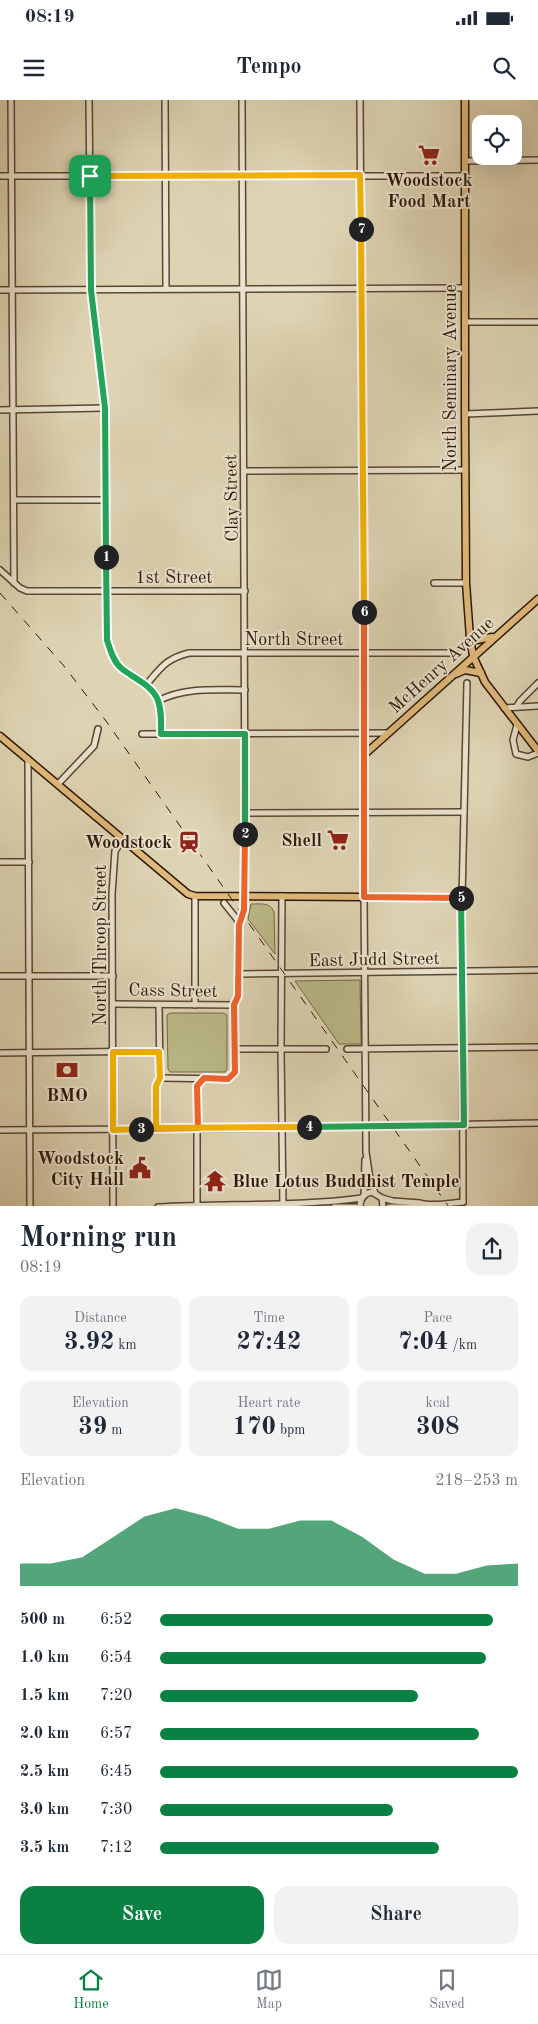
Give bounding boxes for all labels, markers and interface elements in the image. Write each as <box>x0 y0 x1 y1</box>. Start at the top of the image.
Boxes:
text: 08:19 <box>25 8 74 27</box>
icon: menu <box>20 54 48 82</box>
icon: search <box>490 54 518 82</box>
text: Tempo <box>236 56 302 78</box>
map controls <box>472 115 522 165</box>
button: locate <box>472 115 522 165</box>
supermarket icon: Woodstock Food Mart <box>416 142 442 168</box>
pin <box>69 155 111 197</box>
icon: arrive <box>76 162 104 190</box>
place label: Woodstock Food Mart <box>385 172 473 211</box>
pin: 7 <box>348 216 374 242</box>
text: 7 <box>357 222 366 236</box>
street label: North Seminary Avenue <box>442 284 460 472</box>
street label: Clay Street <box>222 454 242 542</box>
pin: 1 <box>94 544 118 570</box>
text: 1 <box>102 550 111 564</box>
street label: 1st Street <box>135 569 213 587</box>
pin: 6 <box>352 600 376 624</box>
text: 6 <box>360 605 369 619</box>
street label: McHenry Avenue <box>386 614 498 717</box>
street label: North Street <box>245 631 344 649</box>
pin: 2 <box>232 822 258 846</box>
text: 2 <box>241 827 250 841</box>
supermarket icon: Shell <box>325 827 351 853</box>
station icon: Woodstock <box>176 829 202 855</box>
place label: Shell <box>281 832 322 850</box>
place label: Woodstock <box>85 834 172 852</box>
street label: North Throop Street <box>92 864 110 1026</box>
pin: 5 <box>448 886 474 910</box>
text: 5 <box>457 891 466 905</box>
street label: East Judd Street <box>308 950 440 970</box>
street label: Cass Street <box>128 981 218 1001</box>
bank icon: BMO <box>54 1057 80 1083</box>
place label: BMO <box>46 1087 88 1105</box>
pin: 4 <box>296 1114 322 1140</box>
pin: 3 <box>128 1116 154 1142</box>
text: 4 <box>305 1120 314 1134</box>
text: 3 <box>137 1122 146 1136</box>
place label: Woodstock City Hall <box>37 1150 124 1189</box>
public building icon: Woodstock City Hall <box>127 1155 153 1181</box>
temple icon: Blue Lotus Buddhist Temple <box>202 1168 228 1194</box>
place label: Blue Lotus Buddhist Temple <box>232 1173 459 1191</box>
button: share <box>466 1223 518 1275</box>
text: Morning run <box>20 1225 177 1253</box>
text: 08:19 <box>20 1260 62 1276</box>
text: Distance <box>74 1311 127 1325</box>
text: Time <box>253 1311 285 1325</box>
text: Pace <box>423 1311 452 1325</box>
text: 3.92 <box>64 1330 114 1355</box>
text: 27:42 <box>236 1330 302 1355</box>
text: 7:04 <box>398 1330 449 1355</box>
text: km <box>114 1338 137 1352</box>
text: /km <box>449 1338 477 1352</box>
text: Elevation <box>72 1396 129 1410</box>
text: Heart rate <box>238 1396 300 1410</box>
text: kcal <box>426 1396 450 1410</box>
text: 39 <box>78 1415 107 1440</box>
text: 170 <box>233 1415 276 1440</box>
text: 308 <box>416 1415 459 1440</box>
text: m <box>107 1423 122 1437</box>
text: bpm <box>276 1423 305 1437</box>
text: Elevation <box>20 1473 85 1489</box>
text: 218–253 m <box>435 1473 518 1489</box>
text: 500 m <box>20 1612 65 1628</box>
text: 6:52 <box>100 1612 132 1628</box>
text: 1.0 km <box>20 1650 69 1666</box>
text: 6:54 <box>100 1650 132 1666</box>
text: 1.5 km <box>20 1688 69 1704</box>
text: 7:20 <box>100 1688 132 1704</box>
text: 2.0 km <box>20 1726 69 1742</box>
text: 6:57 <box>100 1726 132 1742</box>
text: 2.5 km <box>20 1764 69 1780</box>
text: 6:45 <box>100 1764 132 1780</box>
text: 3.0 km <box>20 1802 69 1818</box>
text: 7:30 <box>100 1802 132 1818</box>
text: 3.5 km <box>20 1840 69 1856</box>
text: 7:12 <box>100 1840 132 1856</box>
button: Save <box>20 1886 264 1944</box>
button: Share <box>274 1886 518 1944</box>
tab: Home <box>73 1966 109 2013</box>
tab: Map <box>255 1966 283 2013</box>
tab: Saved <box>429 1966 465 2013</box>

